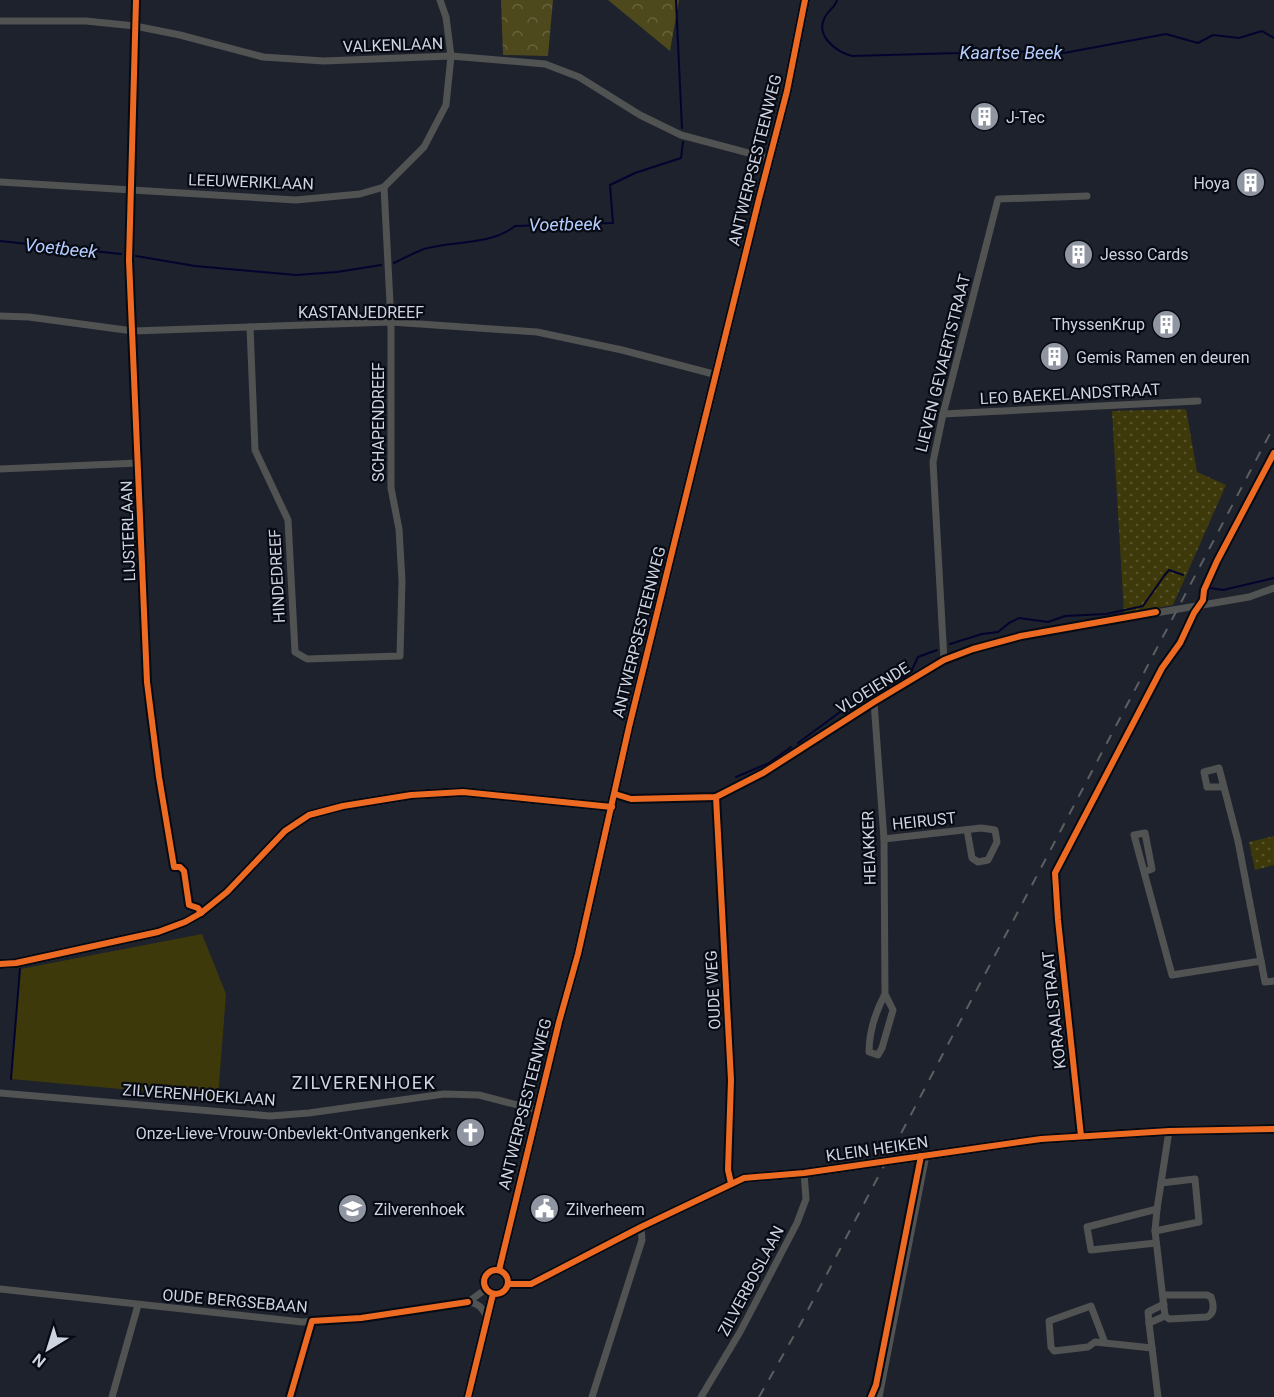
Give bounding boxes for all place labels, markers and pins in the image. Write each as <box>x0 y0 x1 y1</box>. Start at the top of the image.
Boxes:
building icon: J-Tec <box>969 101 1001 133</box>
place label: J-Tec <box>1006 108 1045 127</box>
building icon: Hoya <box>1235 167 1267 199</box>
place label: Hoya <box>1193 174 1230 193</box>
building icon: Jesso Cards <box>1063 238 1095 270</box>
place label: Jesso Cards <box>1100 245 1189 264</box>
building icon: ThyssenKrup <box>1150 308 1182 340</box>
place label: ThyssenKrup <box>1052 315 1145 334</box>
building icon: Gemis Ramen en deuren <box>1039 341 1071 373</box>
place label: Gemis Ramen en deuren <box>1076 348 1250 367</box>
church icon: Onze-Lieve-Vrouw-Onbevlekt-Ontvangenkerk <box>454 1117 486 1149</box>
place label: Onze-Lieve-Vrouw-Onbevlekt-Ontvangenkerk <box>136 1124 450 1143</box>
school or university icon: Zilverenhoek <box>337 1193 369 1225</box>
public building icon: Zilverheem <box>529 1193 561 1225</box>
place label: Zilverenhoek <box>374 1200 466 1219</box>
place label: Zilverheem <box>566 1200 645 1219</box>

